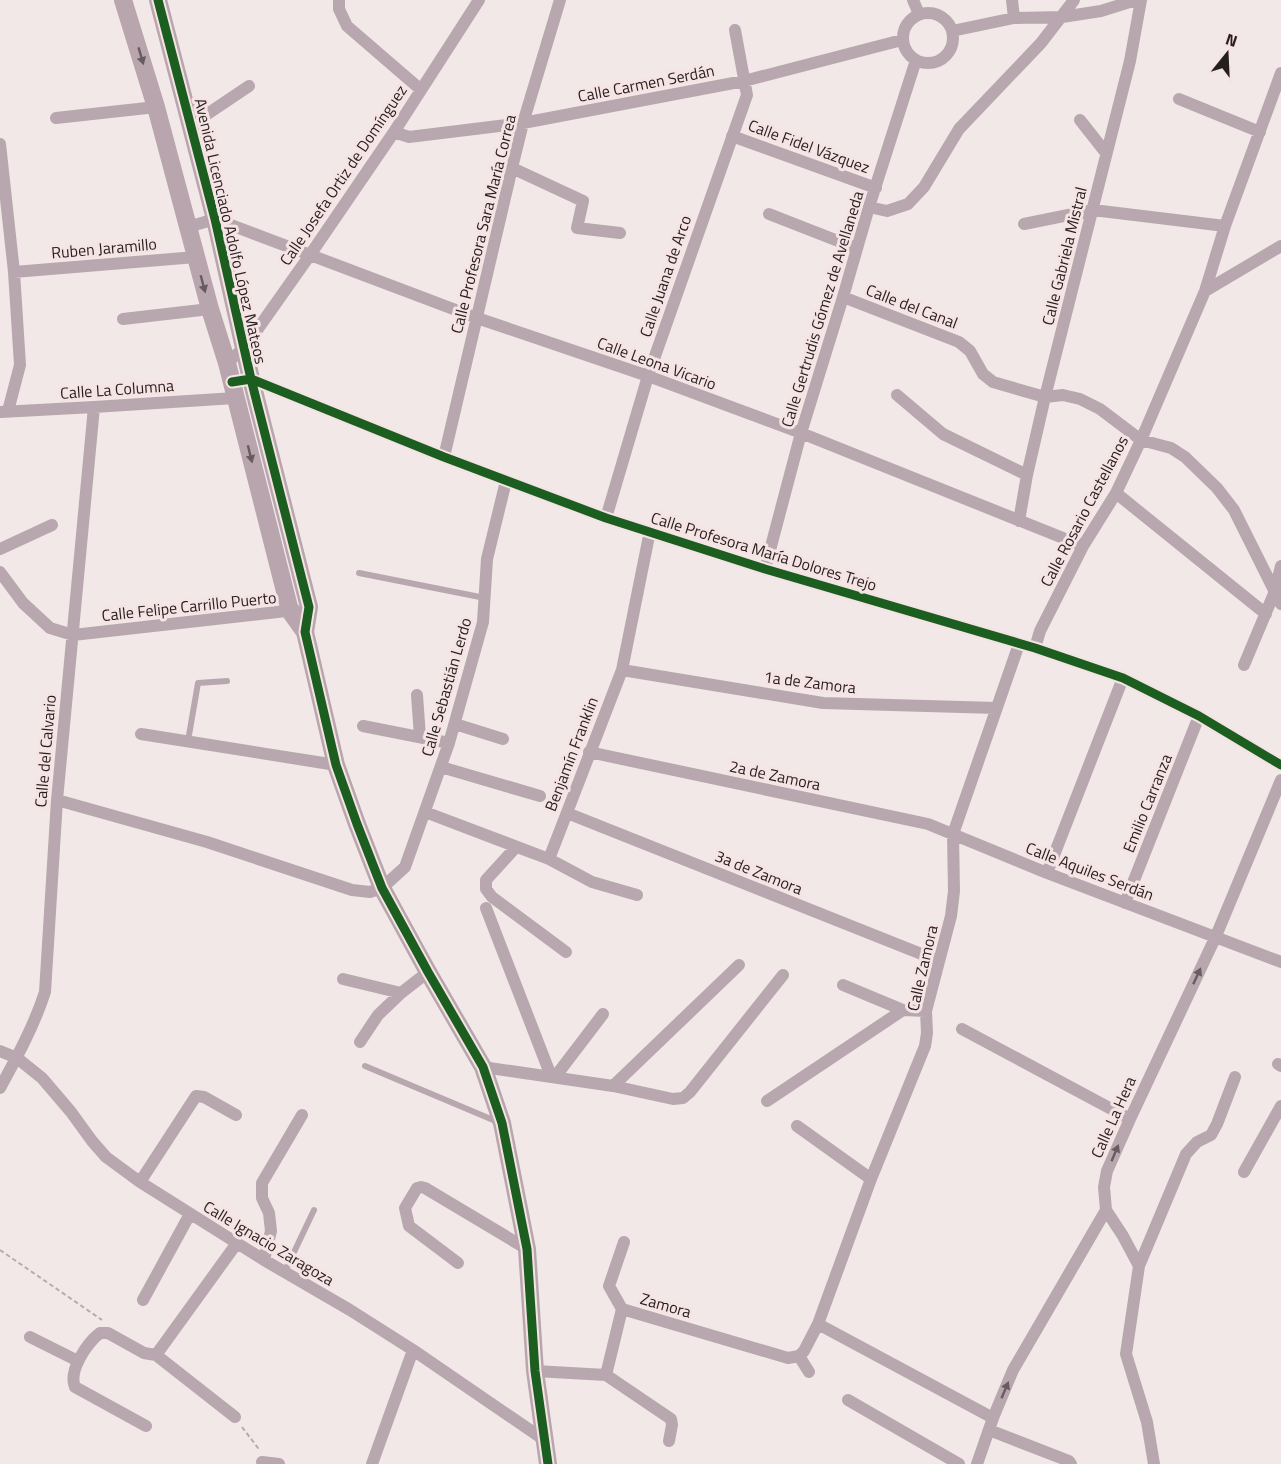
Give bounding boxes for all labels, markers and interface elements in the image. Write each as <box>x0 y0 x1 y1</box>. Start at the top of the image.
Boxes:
north arrow <box>1197 24 1257 84</box>
text: N <box>1223 27 1241 53</box>
one-way arrow <box>137 47 146 65</box>
street label: Calle Carmen Serdán <box>576 58 716 108</box>
street label: Calle Josefa Ortiz de Domínguez <box>273 80 413 270</box>
street label: Avenida Licenciado Adolfo López Mateos <box>189 96 273 366</box>
street label: Calle Profesora Sara María Correa <box>444 112 522 336</box>
street label: Calle Fidel Vázquez <box>745 113 873 179</box>
street label: Calle Gabriela Mistral <box>1035 184 1093 328</box>
street label: Calle Gertrudis Gómez de Avellaneda <box>775 188 869 430</box>
street label: Calle Juana de Arco <box>633 212 697 340</box>
street label: Ruben Jaramillo <box>50 231 158 265</box>
one-way arrow <box>199 275 209 294</box>
street label: Calle del Canal <box>863 278 961 334</box>
street label: Calle Leona Vicario <box>594 330 720 396</box>
street label: Calle La Columna <box>59 373 175 405</box>
street label: Calle Rosario Castellanos <box>1034 431 1134 591</box>
one-way arrow <box>245 445 255 463</box>
street label: Calle Profesora María Dolores Trejo <box>648 505 880 597</box>
street label: Calle Felipe Carrillo Puerto <box>100 585 278 627</box>
street label: Calle Sebastián Lerdo <box>415 615 477 759</box>
street label: 1a de Zamora <box>763 664 857 700</box>
street label: Benjamín Franklin <box>538 693 604 815</box>
street label: Calle del Calvario <box>28 694 62 808</box>
street label: Emilio Carranza <box>1116 750 1178 856</box>
street label: 2a de Zamora <box>727 754 823 796</box>
street label: Calle Aquiles Serdán <box>1022 836 1158 906</box>
street label: 3a de Zamora <box>712 844 806 900</box>
street label: Calle Zamora <box>900 923 944 1013</box>
one-way arrow <box>1193 968 1202 985</box>
street label: Calle La Hera <box>1084 1072 1142 1162</box>
one-way arrow <box>1110 1144 1120 1162</box>
street label: Calle Ignacio Zaragoza <box>199 1194 339 1292</box>
street label: Zamora <box>638 1286 694 1324</box>
one-way arrow <box>1000 1380 1010 1398</box>

